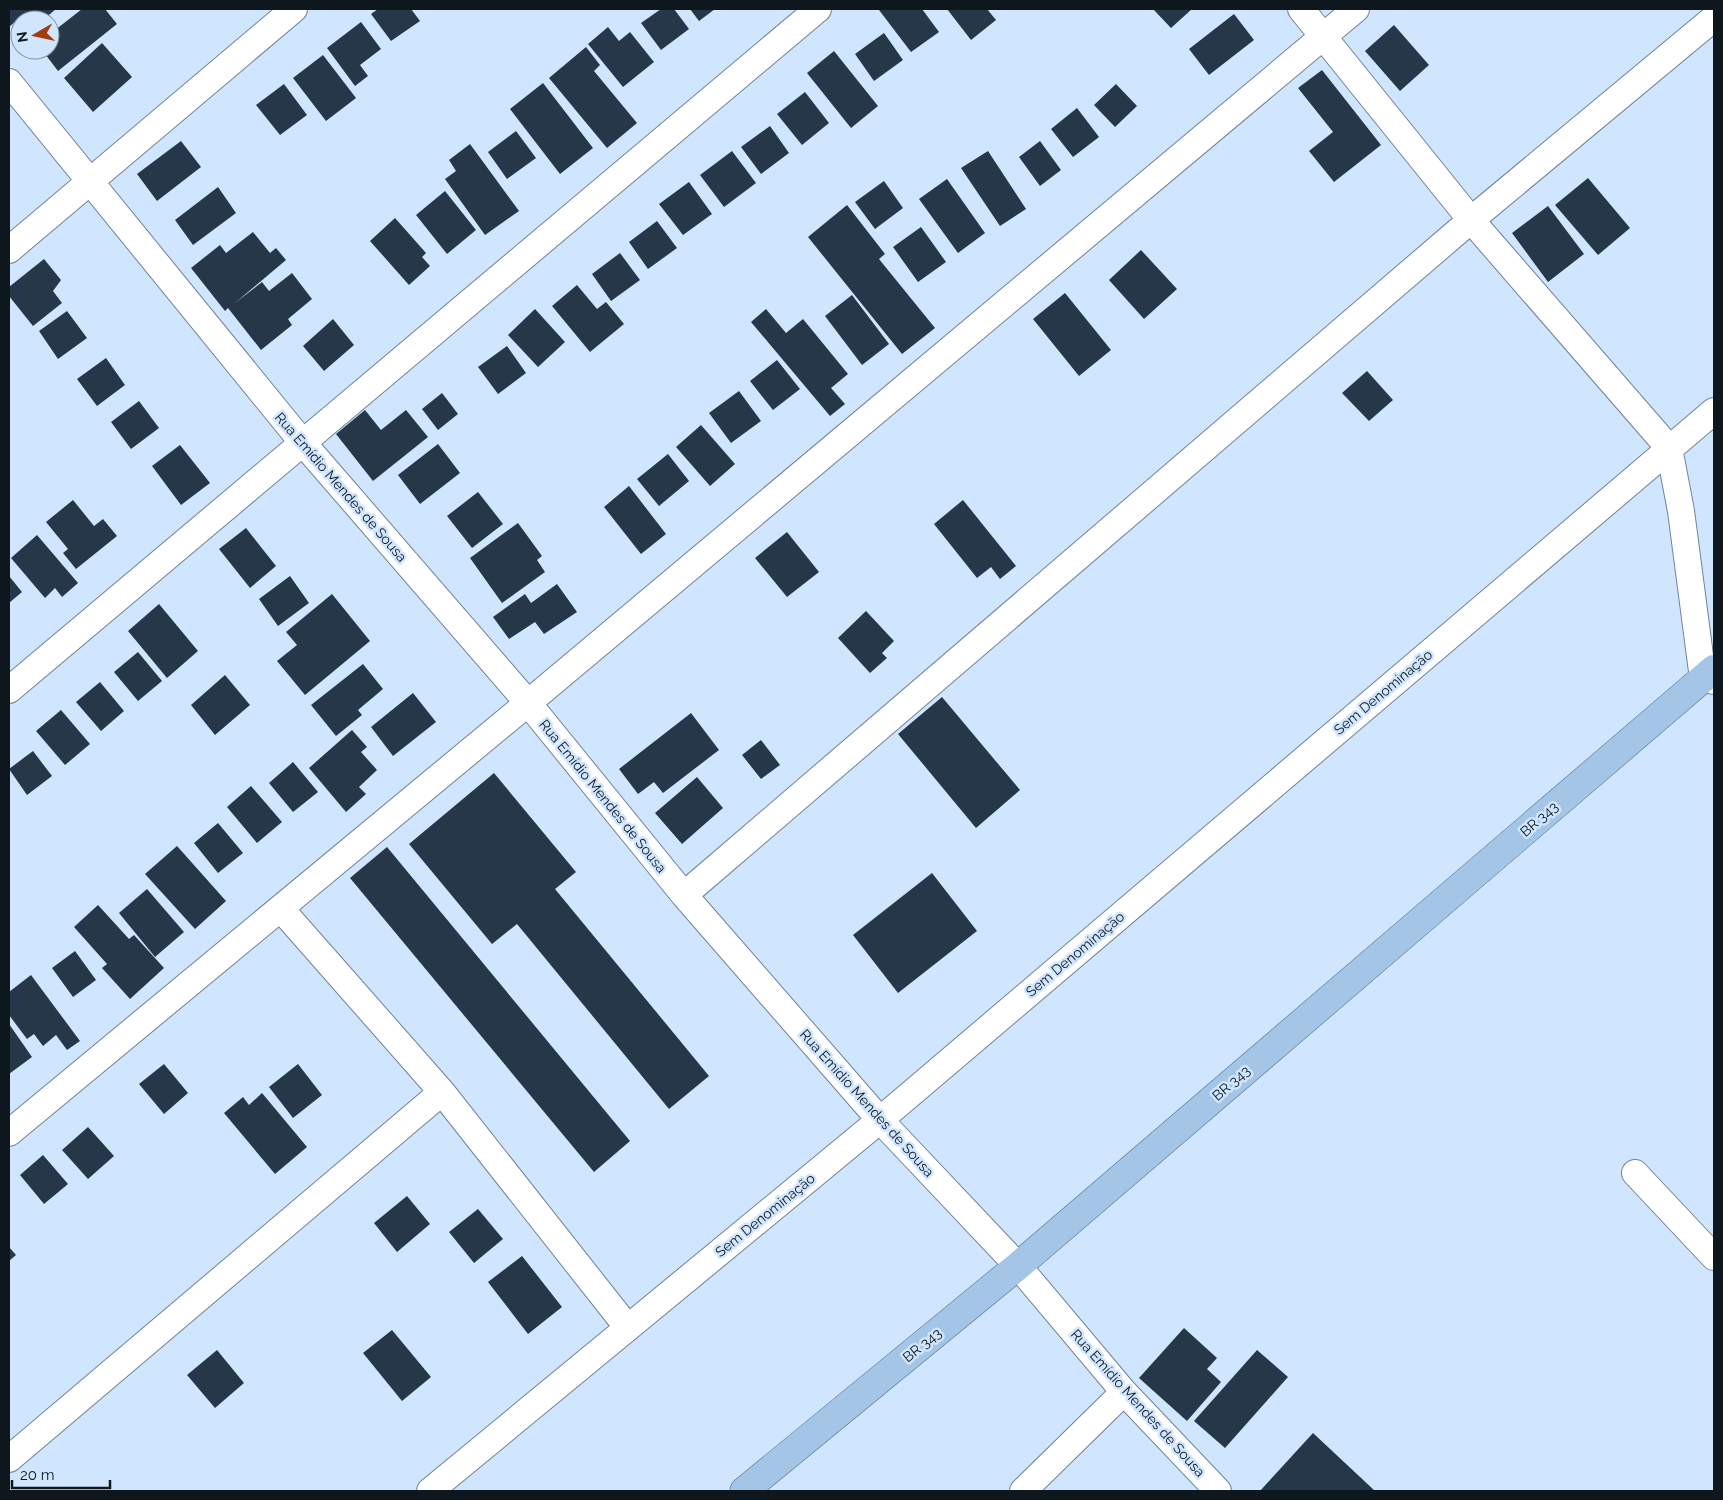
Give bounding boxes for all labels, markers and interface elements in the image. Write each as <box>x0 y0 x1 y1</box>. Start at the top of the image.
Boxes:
north arrow <box>10 10 60 60</box>
text: N <box>13 31 31 44</box>
street label: Rua Emídio Mendes de Sousa <box>272 409 410 565</box>
street label: Sem Denominação <box>1331 646 1435 738</box>
street label: Rua Emídio Mendes de Sousa <box>536 716 670 876</box>
street label: BR 343 <box>1517 798 1561 840</box>
street label: Sem Denominação <box>1023 908 1127 1000</box>
street label: Rua Emídio Mendes de Sousa <box>797 1026 937 1180</box>
street label: BR 343 <box>1209 1062 1253 1104</box>
street label: Sem Denominação <box>712 1170 818 1260</box>
street label: BR 343 <box>900 1325 944 1365</box>
street label: Rua Emídio Mendes de Sousa <box>1068 1326 1208 1480</box>
scale bar <box>12 1458 110 1490</box>
text: 20 m <box>20 1466 55 1484</box>

